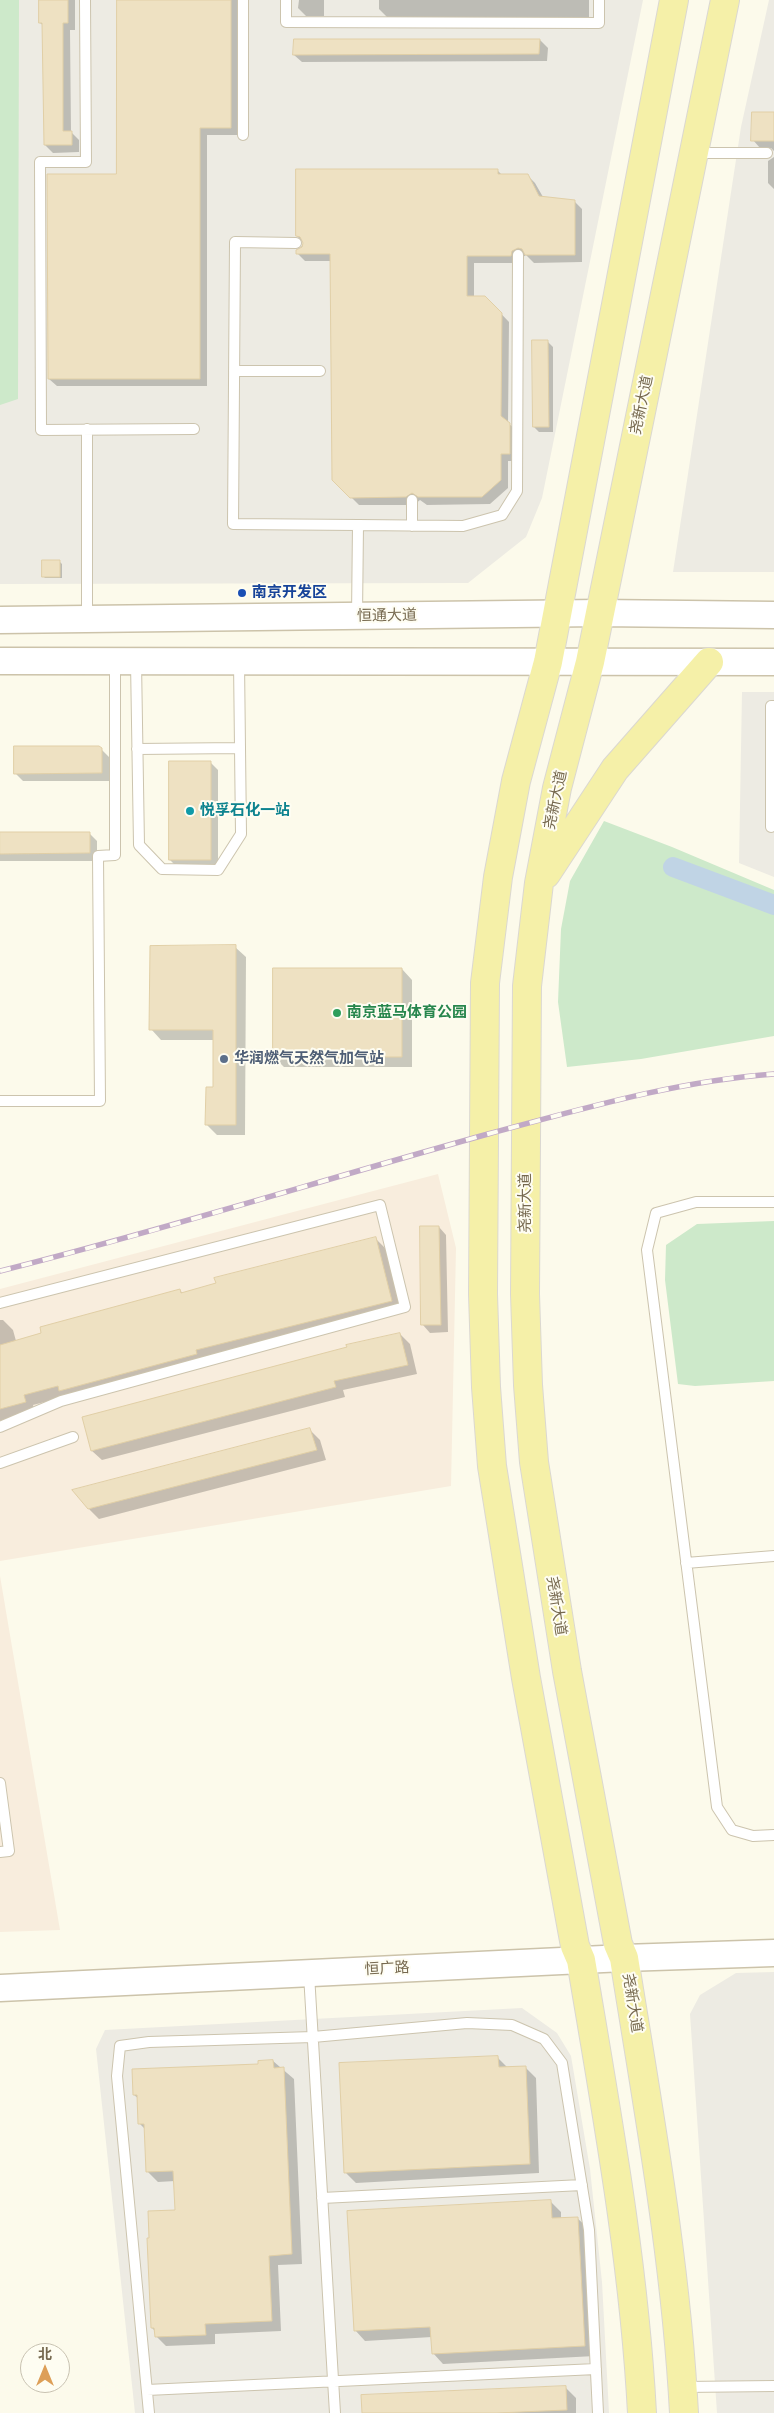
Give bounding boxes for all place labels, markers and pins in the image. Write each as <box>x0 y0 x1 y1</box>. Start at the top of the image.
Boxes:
place label: 南京开发区 <box>252 584 327 602</box>
marker: 南京开发区 <box>236 587 248 599</box>
place label: 悦孚石化一站 <box>200 802 290 820</box>
marker: 悦孚石化一站 <box>184 805 196 817</box>
place label: 南京蓝马体育公园 <box>347 1004 467 1022</box>
marker: 南京蓝马体育公园 <box>331 1007 343 1019</box>
place label: 华润燃气天然气加气站 <box>234 1050 384 1068</box>
marker: 华润燃气天然气加气站 <box>218 1053 230 1065</box>

